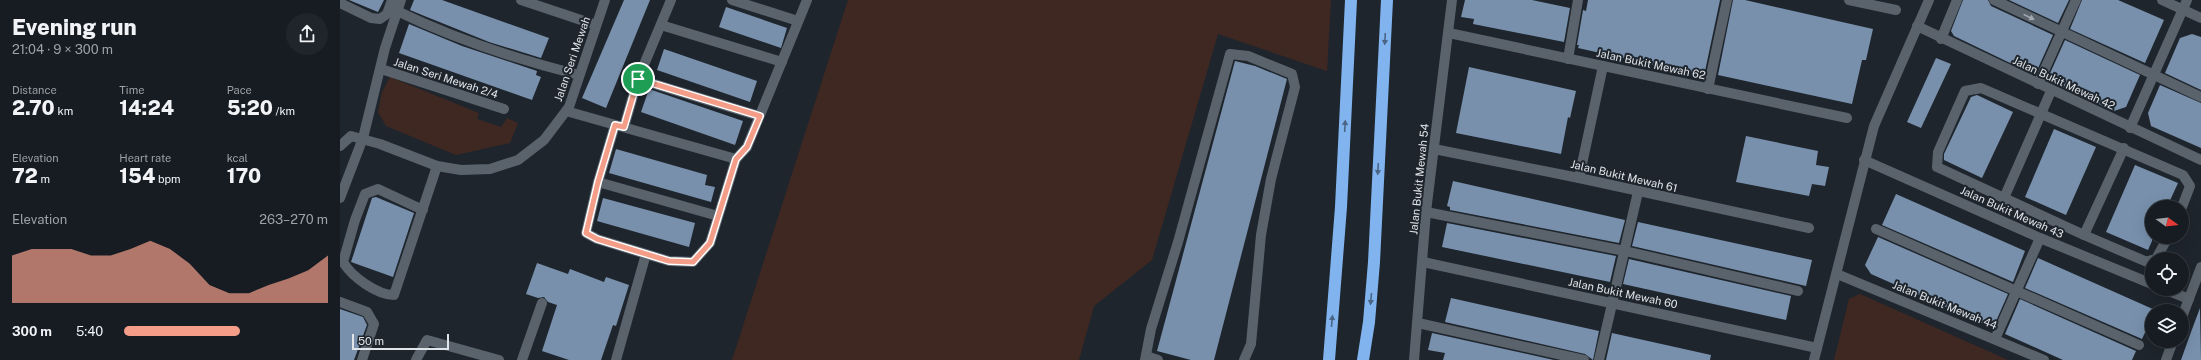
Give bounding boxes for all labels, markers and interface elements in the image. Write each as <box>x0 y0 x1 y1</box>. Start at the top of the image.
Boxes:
button: share <box>286 13 328 55</box>
text: Evening run <box>12 14 137 40</box>
one-way arrow <box>2023 14 2035 20</box>
street label: Jalan Seri Mewah <box>552 15 592 103</box>
one-way arrow <box>1382 33 1388 46</box>
text: 21:04 · 9 × 300 m <box>12 42 113 57</box>
street label: Jalan Bukit Mewah 62 <box>1595 47 1707 82</box>
street label: Jalan Bukit Mewah 42 <box>2011 54 2117 112</box>
street label: Jalan Seri Mewah 2/4 <box>392 55 500 101</box>
pin <box>621 62 655 96</box>
icon: arrive <box>627 68 649 90</box>
text: Distance <box>12 84 57 96</box>
text: Time <box>119 84 144 96</box>
text: Pace <box>227 84 252 96</box>
text: 2.70 <box>12 96 55 120</box>
text: 14:24 <box>119 96 174 120</box>
text: 5:20 <box>227 96 273 120</box>
text: km <box>55 105 73 117</box>
text: /km <box>273 105 295 117</box>
one-way arrow <box>1342 119 1348 132</box>
street label: Jalan Bukit Mewah 54 <box>1407 123 1431 235</box>
text: Elevation <box>12 152 59 164</box>
text: Heart rate <box>119 152 171 164</box>
text: kcal <box>227 152 248 164</box>
street label: Jalan Bukit Mewah 61 <box>1569 158 1679 194</box>
one-way arrow <box>1375 163 1382 175</box>
text: 72 <box>12 164 38 188</box>
text: 154 <box>119 164 155 188</box>
text: 170 <box>227 164 261 188</box>
text: m <box>38 173 50 185</box>
text: bpm <box>155 173 181 185</box>
street label: Jalan Bukit Mewah 43 <box>1959 184 2065 240</box>
north arrow <box>2145 200 2189 244</box>
map controls <box>2145 200 2189 348</box>
text: Elevation <box>12 212 67 227</box>
text: 263–270 m <box>259 212 328 227</box>
button: locate <box>2145 252 2189 296</box>
street label: Jalan Bukit Mewah 60 <box>1567 276 1679 310</box>
street label: Jalan Bukit Mewah 44 <box>1891 279 1999 332</box>
one-way arrow <box>1367 293 1374 305</box>
button: layers <box>2145 304 2189 348</box>
one-way arrow <box>1328 315 1335 327</box>
text: 300 m <box>12 324 52 339</box>
text: 5:40 <box>76 324 103 339</box>
scale bar <box>352 332 449 351</box>
text: 50 m <box>358 335 384 347</box>

